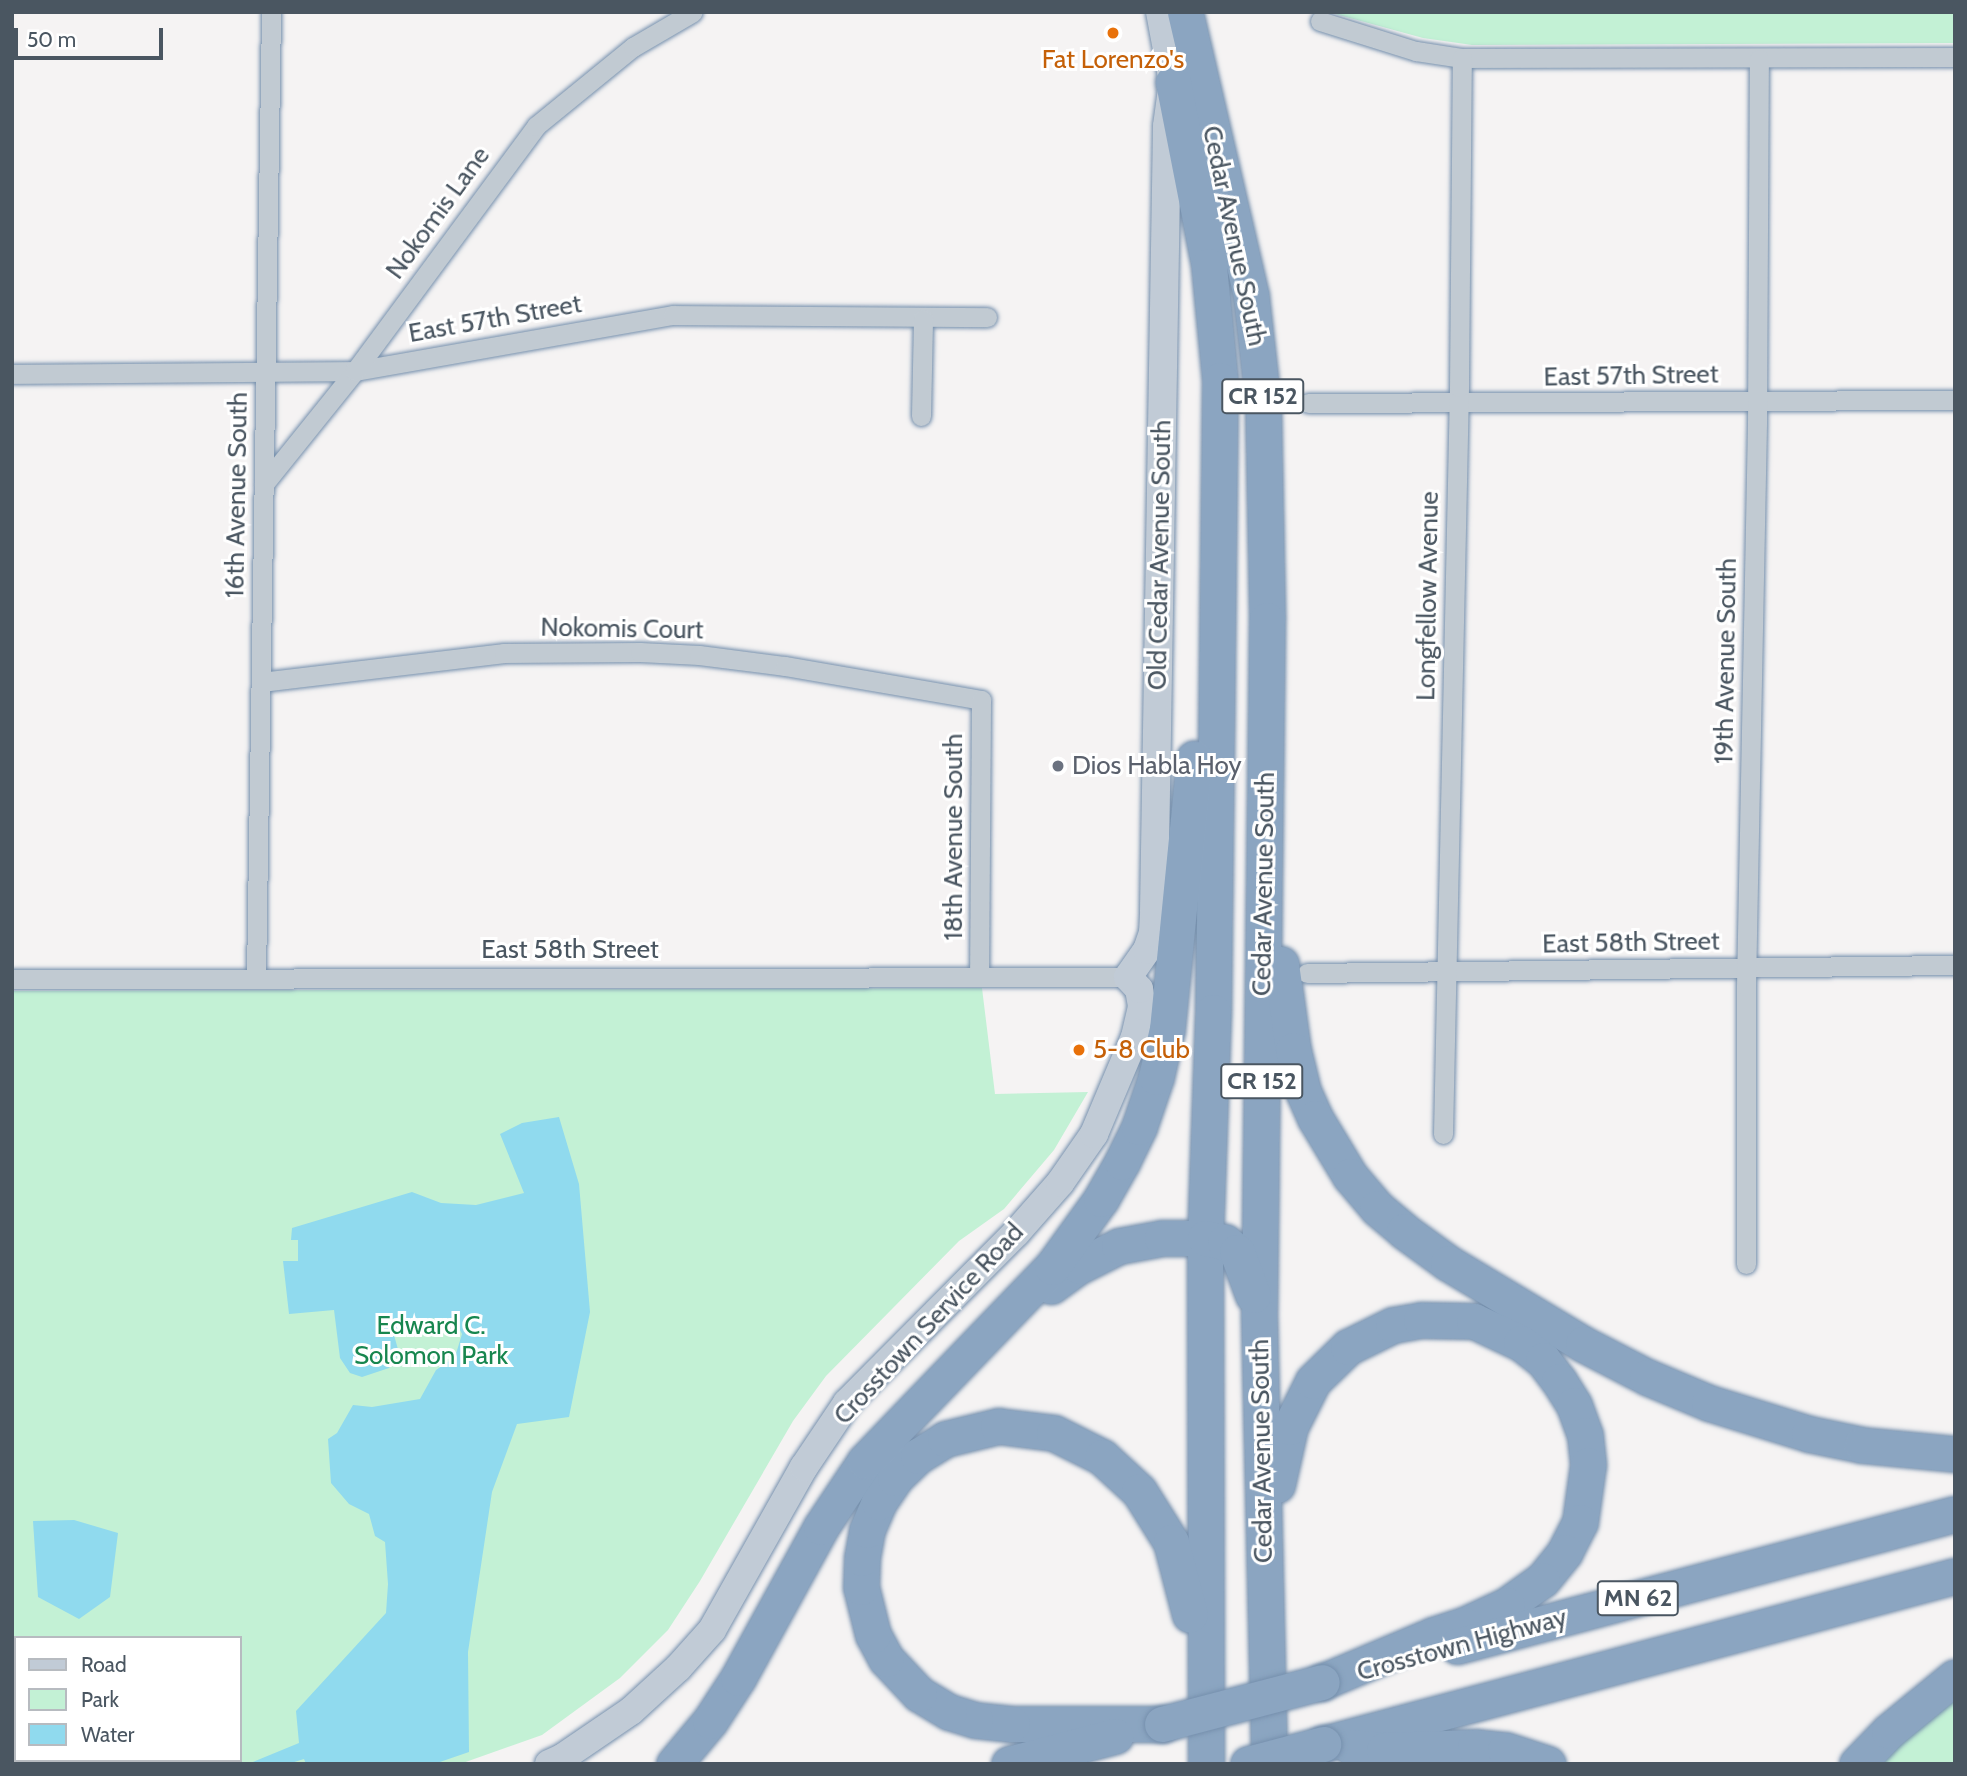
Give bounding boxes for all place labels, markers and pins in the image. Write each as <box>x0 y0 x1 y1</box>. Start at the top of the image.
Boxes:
marker: Fat Lorenzo's <box>1105 25 1121 41</box>
place label: Fat Lorenzo's <box>1042 44 1184 76</box>
place label: Dios Habla Hoy <box>1072 750 1242 782</box>
marker: Dios Habla Hoy <box>1050 758 1066 774</box>
place label: 5-8 Club <box>1093 1034 1190 1066</box>
marker: 5-8 Club <box>1071 1042 1087 1058</box>

